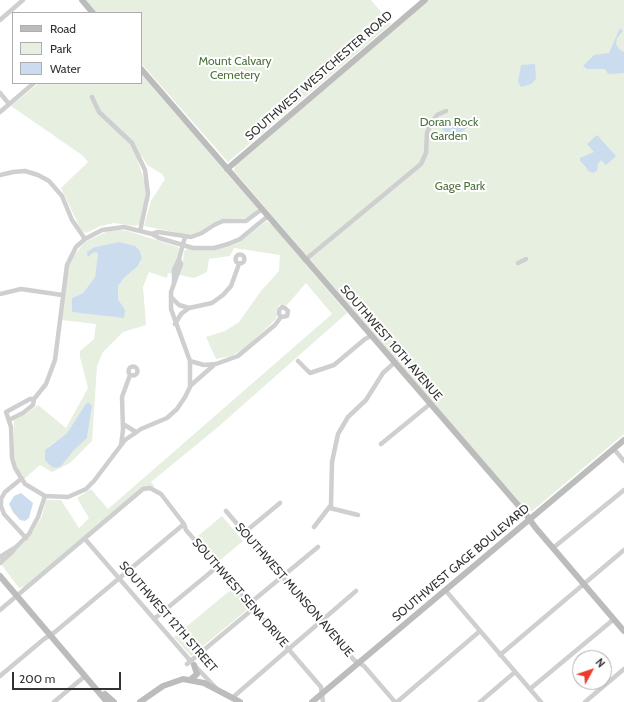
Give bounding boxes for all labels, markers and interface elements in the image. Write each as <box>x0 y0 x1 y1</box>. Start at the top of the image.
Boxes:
street label: SOUTHWEST WESTCHESTER ROAD <box>243 8 395 144</box>
legend <box>12 12 142 84</box>
text: Road <box>50 21 76 36</box>
text: Park <box>50 41 72 56</box>
park label: Mount Calvary Cemetery <box>198 54 272 82</box>
text: Water <box>50 61 80 76</box>
park label: Doran Rock Garden <box>420 115 478 143</box>
park label: Gage Park <box>435 179 485 193</box>
street label: SOUTHWEST 10TH AVENUE <box>337 282 445 404</box>
street label: SOUTHWEST GAGE BOULEVARD <box>390 501 532 625</box>
street label: SOUTHWEST MUNSON AVENUE <box>232 520 356 660</box>
street label: SOUTHWEST SENA DRIVE <box>189 536 291 650</box>
street label: SOUTHWEST 12TH STREET <box>116 559 220 675</box>
north arrow <box>572 650 612 690</box>
text: N <box>593 655 608 670</box>
scale bar <box>14 664 123 690</box>
text: 200 m <box>19 671 55 686</box>

